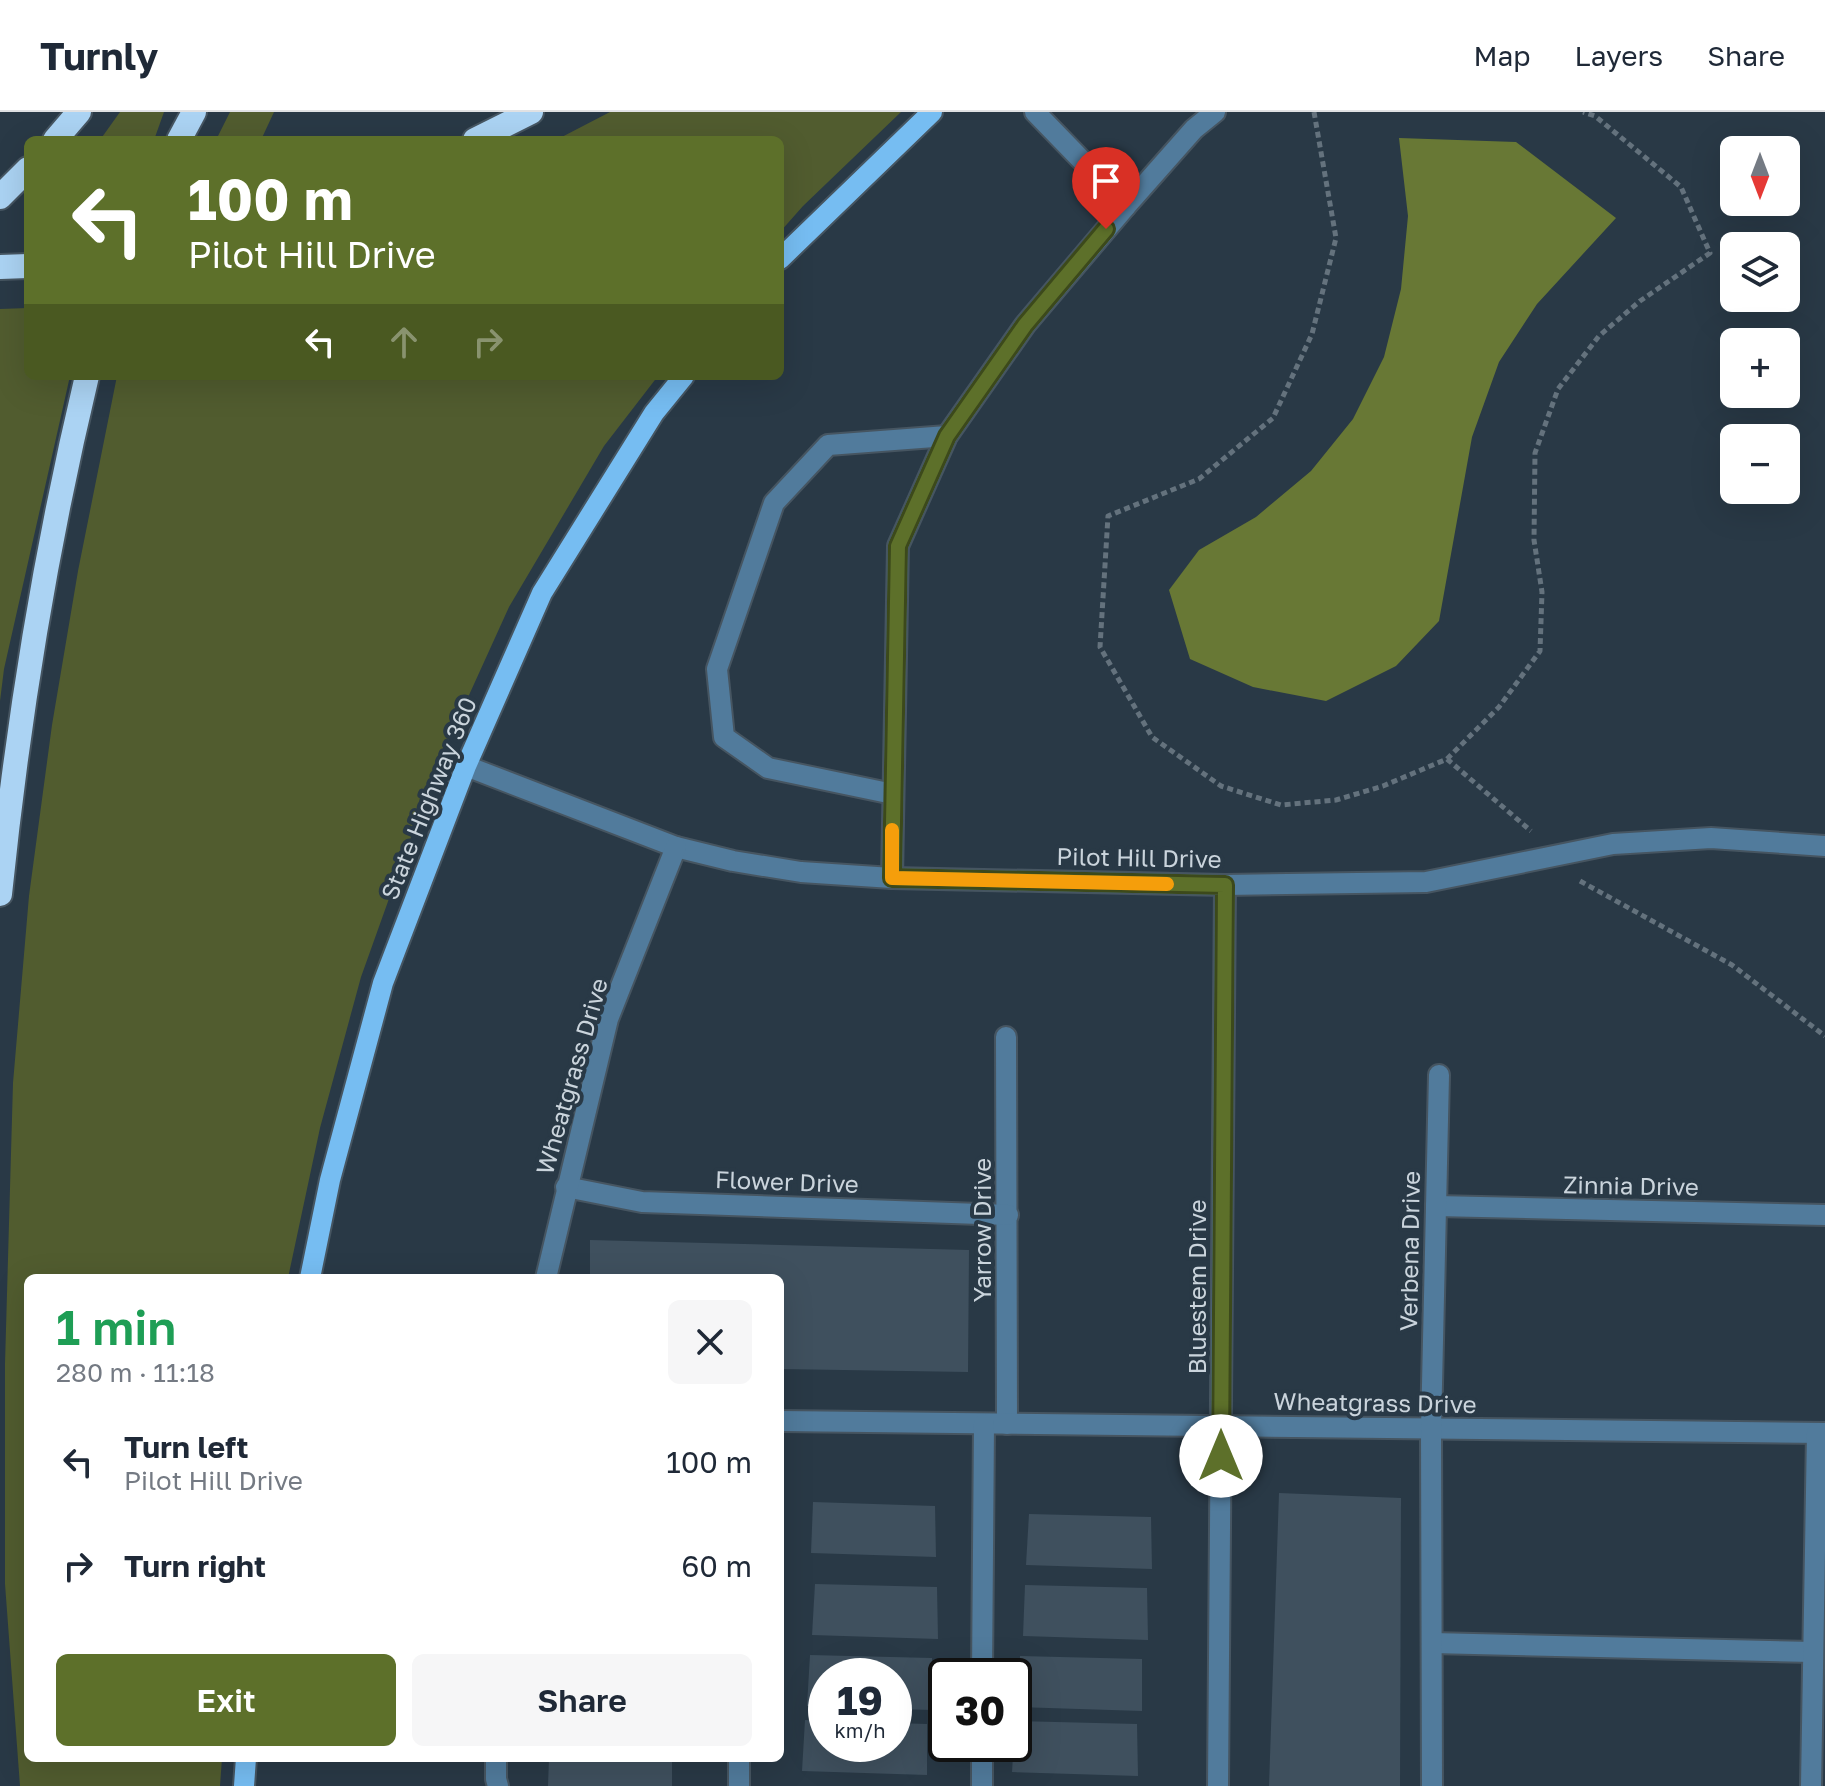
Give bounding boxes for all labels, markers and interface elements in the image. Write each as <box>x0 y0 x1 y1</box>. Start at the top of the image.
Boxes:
text: Turnly <box>40 33 158 78</box>
text: Map <box>1473 39 1531 72</box>
text: Layers <box>1575 39 1663 72</box>
text: Share <box>1707 39 1785 72</box>
north arrow <box>1720 136 1800 216</box>
map controls <box>1720 136 1800 504</box>
pin <box>1072 147 1140 229</box>
icon: arrive <box>1084 159 1128 203</box>
text: 100 m <box>188 165 353 232</box>
icon: left <box>56 168 160 272</box>
button: layers <box>1720 232 1800 312</box>
text: Pilot Hill Drive <box>188 233 436 276</box>
icon: left <box>298 320 342 364</box>
icon: ahead <box>382 320 426 364</box>
icon: right <box>466 320 510 364</box>
button: + <box>1720 328 1800 408</box>
button: − <box>1720 424 1800 504</box>
street label: State Highway 360 <box>374 692 482 904</box>
street label: Pilot Hill Drive <box>1056 841 1222 873</box>
street label: Wheatgrass Drive <box>529 974 613 1178</box>
street label: Yarrow Drive <box>967 1158 996 1302</box>
street label: Flower Drive <box>715 1164 859 1198</box>
street label: Zinnia Drive <box>1563 1169 1699 1201</box>
street label: Verbena Drive <box>1393 1171 1425 1331</box>
street label: Bluestem Drive <box>1182 1199 1211 1375</box>
text: 1 min <box>56 1298 176 1356</box>
button: close <box>668 1300 752 1384</box>
text: 280 m · 11:18 <box>56 1357 215 1388</box>
street label: Wheatgrass Drive <box>1273 1386 1477 1418</box>
position arrow <box>1179 1414 1263 1498</box>
text: Turn left <box>124 1429 249 1465</box>
icon: left <box>56 1440 100 1484</box>
text: 100 m <box>666 1444 752 1480</box>
text: Pilot Hill Drive <box>124 1465 303 1496</box>
icon: right <box>56 1544 100 1588</box>
text: Turn right <box>124 1548 266 1584</box>
text: 60 m <box>681 1548 752 1584</box>
button: Exit <box>56 1654 396 1746</box>
button: Share <box>412 1654 752 1746</box>
speed limit sign: 30 <box>928 1658 1032 1762</box>
text: 19 <box>837 1676 883 1724</box>
text: km/h <box>835 1718 885 1742</box>

